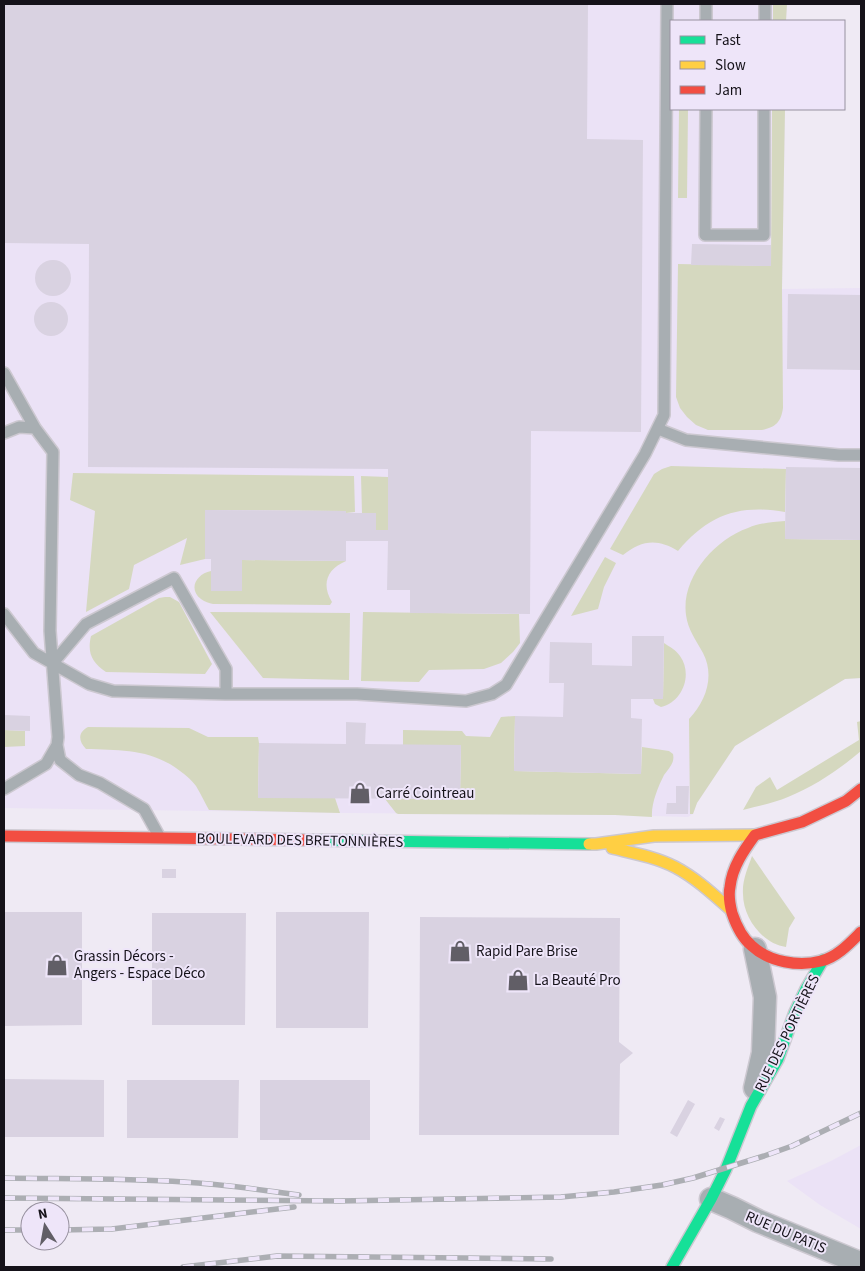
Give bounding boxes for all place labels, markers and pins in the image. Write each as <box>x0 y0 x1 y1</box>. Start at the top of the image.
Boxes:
shop icon: Carré Cointreau <box>347 780 373 806</box>
place label: Carré Cointreau <box>376 783 475 804</box>
shop icon: Rapid Pare Brise <box>447 938 473 964</box>
place label: Rapid Pare Brise <box>476 941 578 962</box>
place label: Grassin Décors - Angers - Espace Déco <box>74 946 205 984</box>
shop icon: Grassin Décors - Angers - Espace Déco <box>44 952 70 978</box>
shop icon: La Beauté Pro <box>505 967 531 993</box>
place label: La Beauté Pro <box>534 970 621 991</box>

